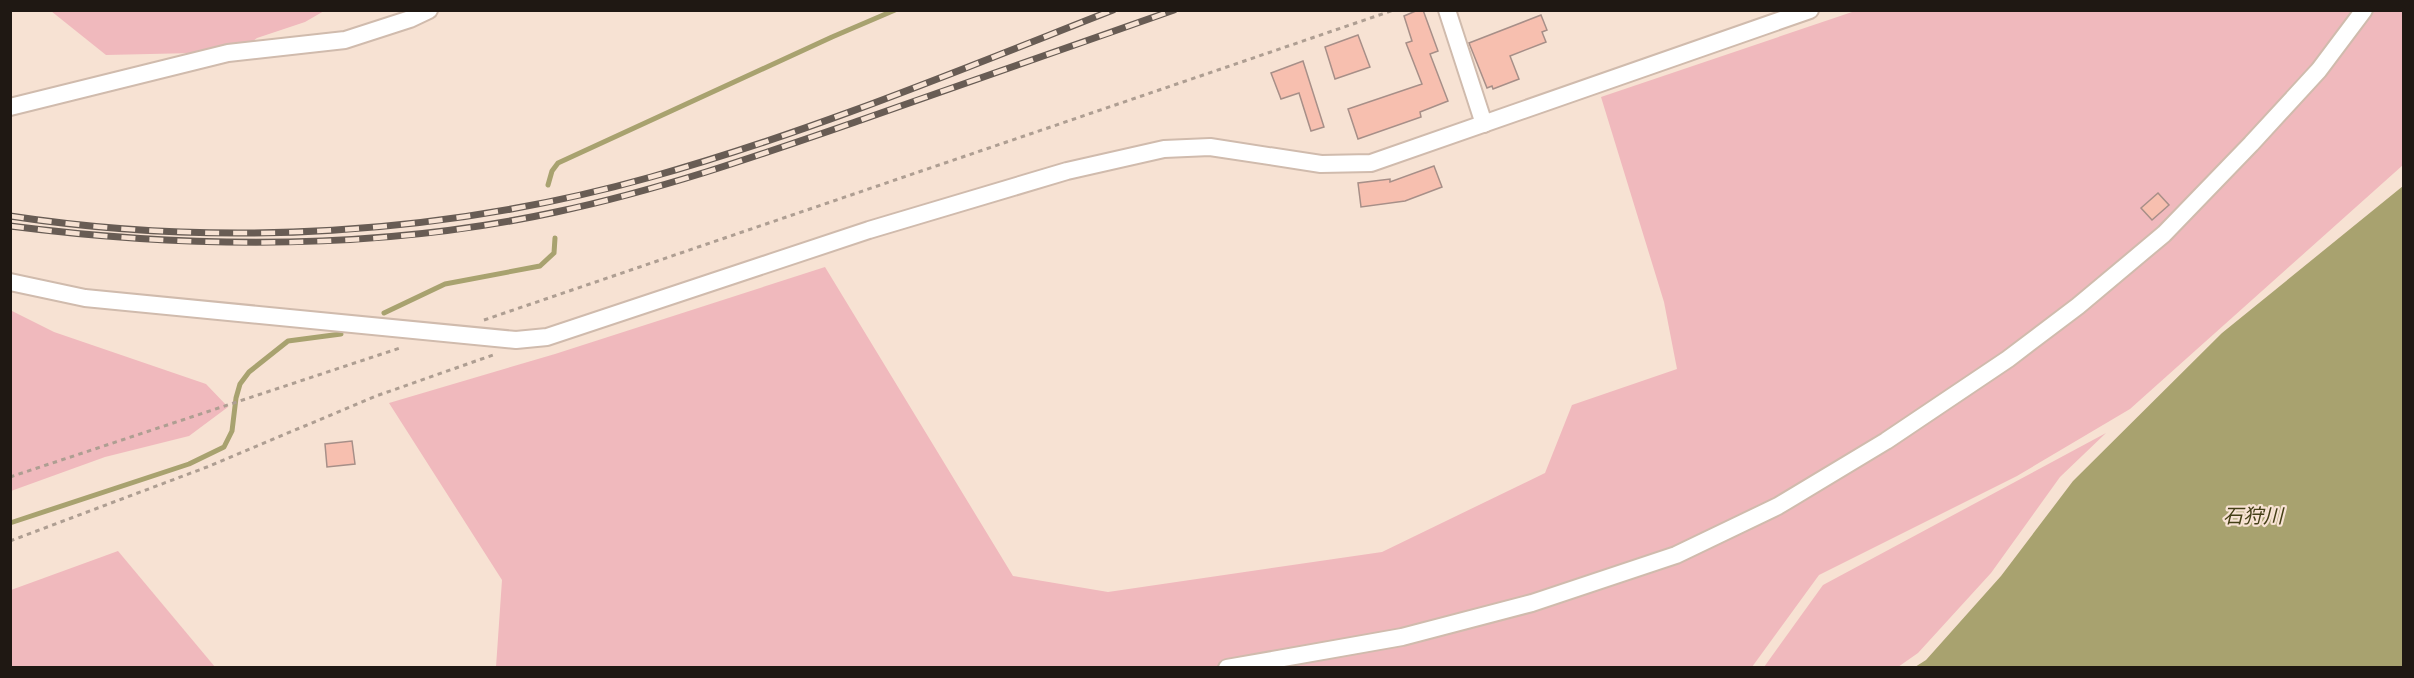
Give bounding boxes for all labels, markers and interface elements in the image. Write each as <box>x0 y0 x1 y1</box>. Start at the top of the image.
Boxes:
water label: 石狩川 <box>2223 504 2285 528</box>

